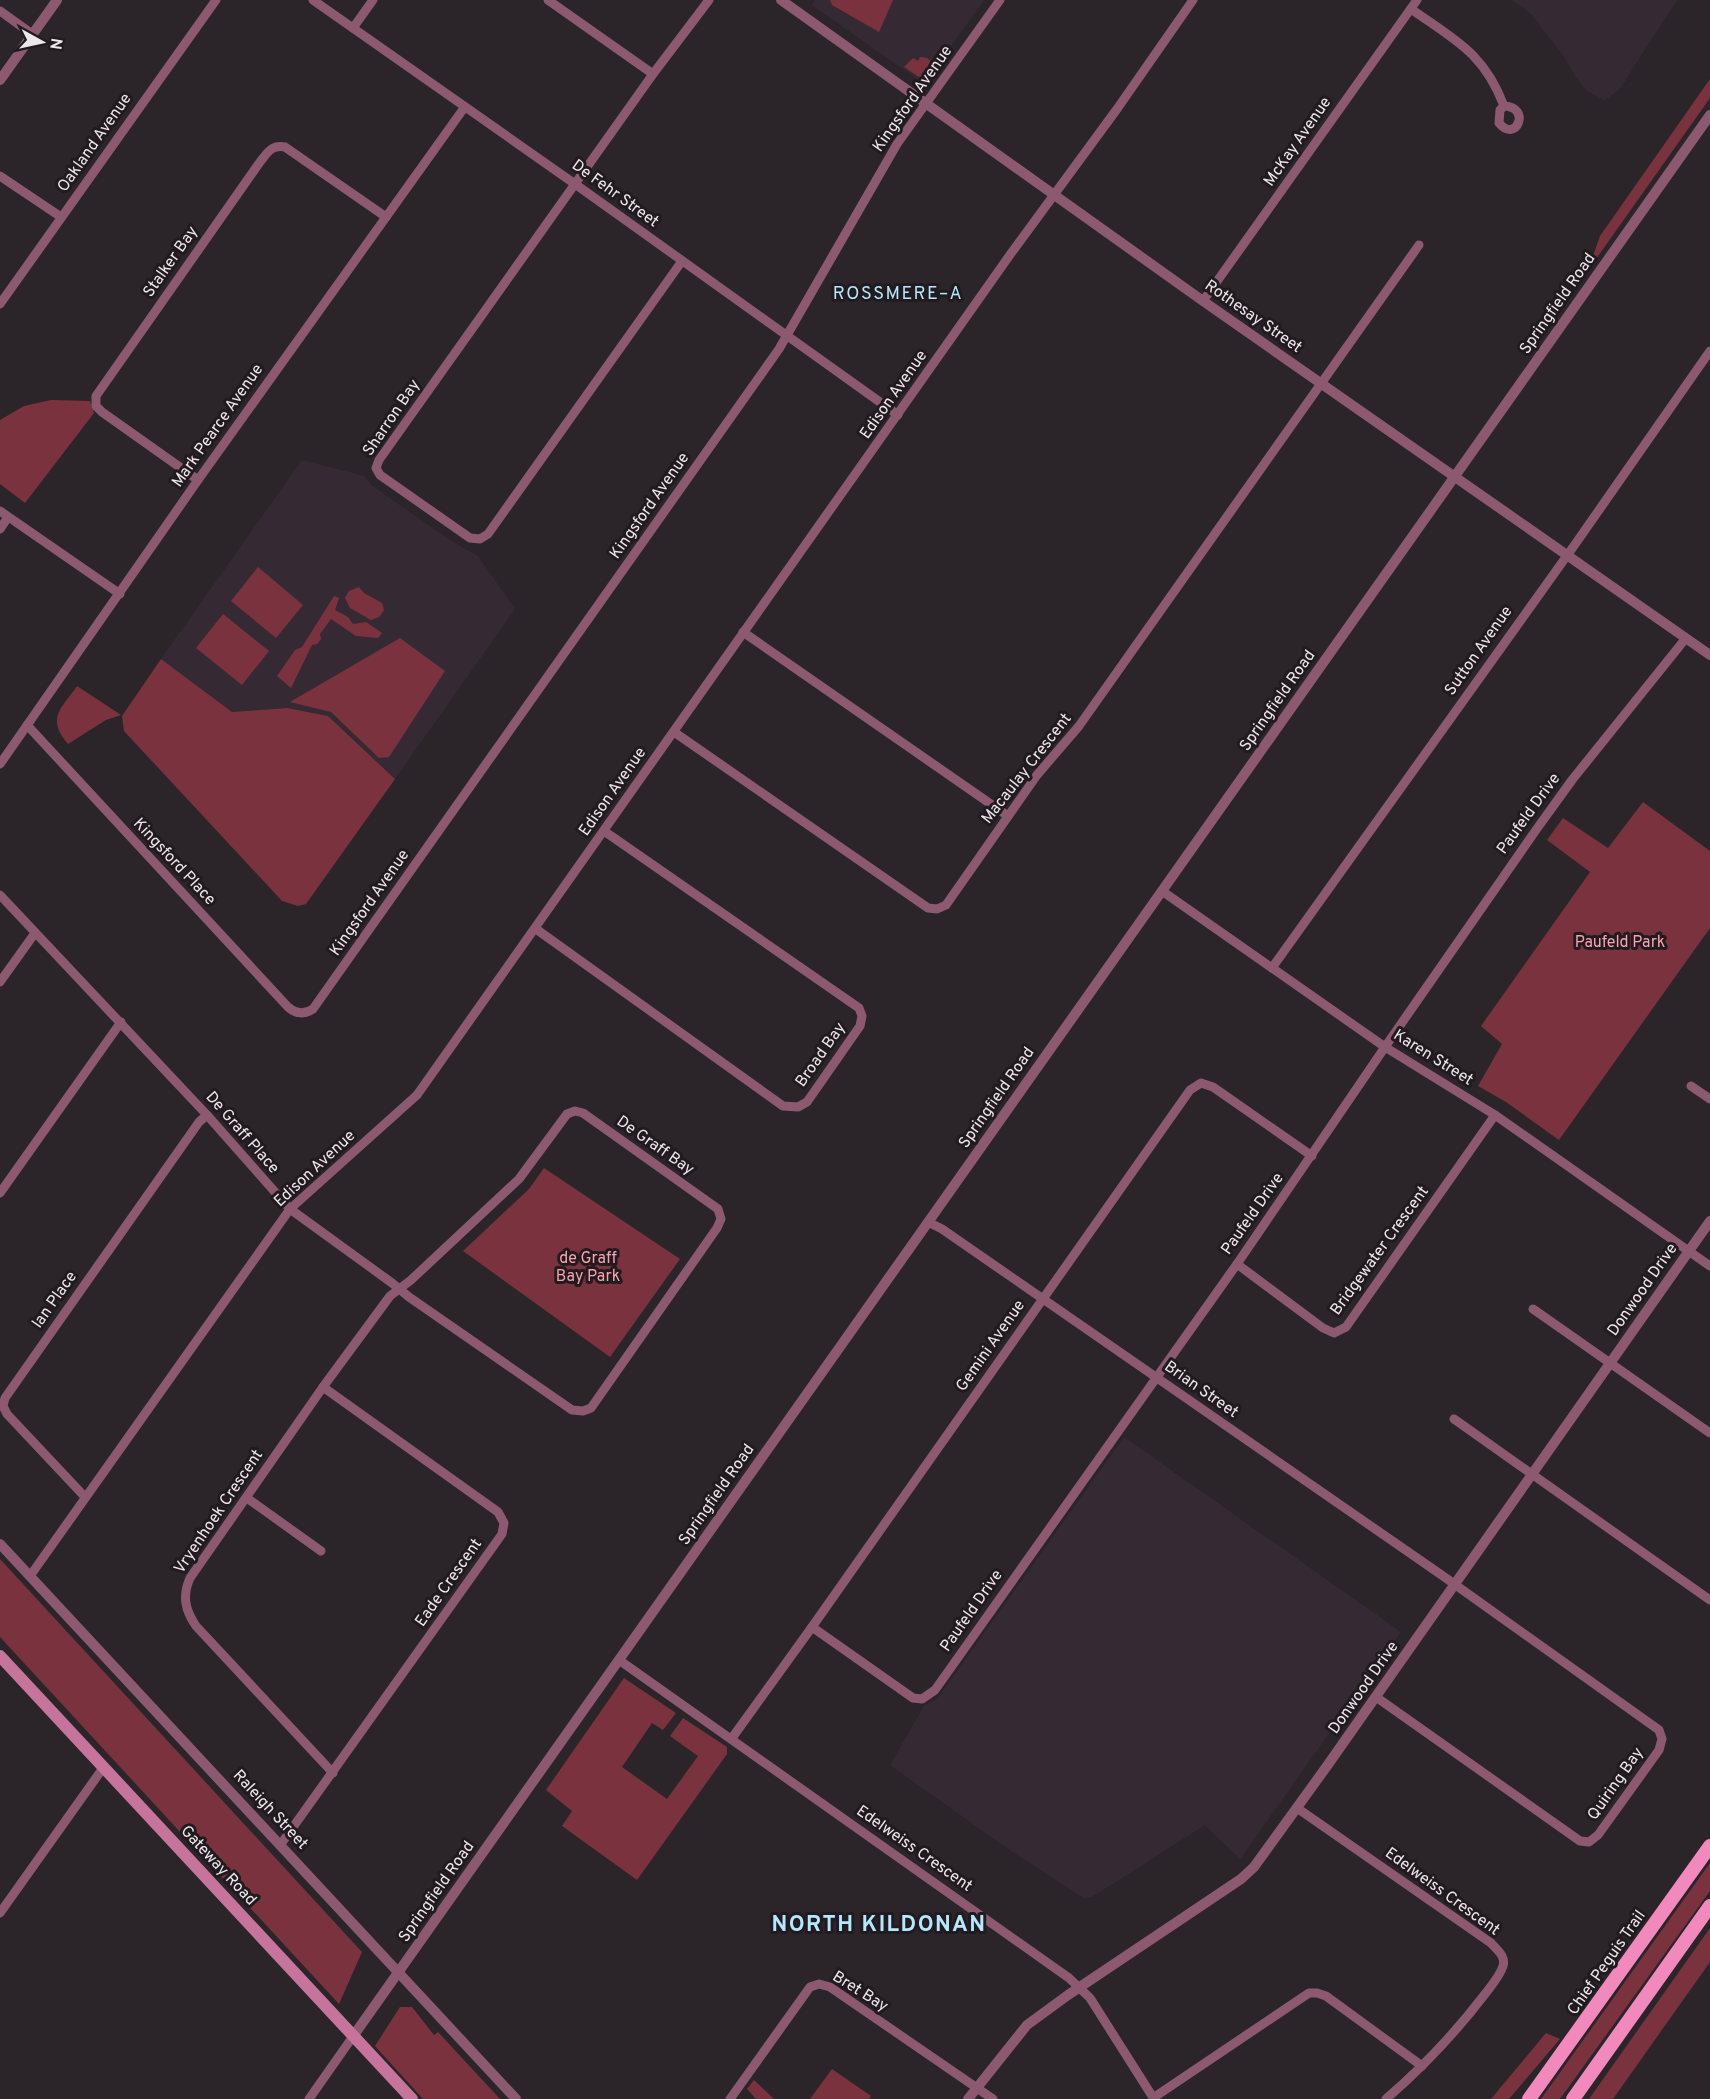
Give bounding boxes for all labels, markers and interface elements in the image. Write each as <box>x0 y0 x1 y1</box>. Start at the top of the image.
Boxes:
north arrow <box>12 12 72 72</box>
text: N <box>44 37 66 51</box>
street label: Kingsford Avenue <box>869 42 957 156</box>
street label: Oakland Avenue <box>54 90 136 196</box>
street label: McKay Avenue <box>1260 93 1336 191</box>
street label: De Fehr Street <box>568 156 662 232</box>
street label: Stalker Bay <box>139 223 203 301</box>
street label: Springfield Road <box>1516 250 1600 358</box>
street label: Rothesay Street <box>1200 276 1306 358</box>
district label: ROSSMERE–A <box>833 283 963 306</box>
street label: Edison Avenue <box>856 347 932 443</box>
street label: Mark Pearce Avenue <box>168 361 268 491</box>
street label: Sharron Bay <box>359 376 425 460</box>
street label: Kingsford Avenue <box>606 449 694 563</box>
street label: Sutton Avenue <box>1441 602 1517 700</box>
street label: Springfield Road <box>1236 647 1320 755</box>
street label: Macaulay Crescent <box>978 710 1076 828</box>
street label: Edison Avenue <box>575 744 651 840</box>
street label: Paufeld Drive <box>1493 769 1565 859</box>
street label: Kingsford Place <box>128 814 220 910</box>
street label: Kingsford Avenue <box>326 846 414 960</box>
park label: Paufeld Park <box>1575 933 1665 953</box>
street label: Broad Bay <box>791 1019 851 1091</box>
street label: Karen Street <box>1389 1026 1477 1090</box>
street label: Springfield Road <box>955 1044 1039 1152</box>
street label: De Graff Place <box>201 1088 283 1178</box>
street label: De Graff Bay <box>612 1112 698 1180</box>
street label: Edison Avenue <box>270 1126 360 1212</box>
street label: Paufeld Drive <box>1217 1169 1289 1259</box>
street label: Bridgewater Crescent <box>1326 1182 1434 1320</box>
street label: Donwood Drive <box>1604 1240 1682 1340</box>
park label: de Graff Bay Park <box>556 1249 620 1287</box>
street label: Ian Place <box>28 1268 82 1332</box>
street label: Gemini Avenue <box>952 1296 1030 1396</box>
street label: Brian Street <box>1160 1357 1242 1423</box>
street label: Springfield Road <box>675 1441 759 1549</box>
street label: Vryenhoek Crescent <box>170 1446 268 1578</box>
street label: Eade Crescent <box>411 1535 487 1631</box>
street label: Paufeld Drive <box>936 1566 1008 1656</box>
street label: Donwood Drive <box>1325 1638 1403 1738</box>
street label: Quiring Bay <box>1584 1744 1648 1824</box>
street label: Raleigh Street <box>228 1766 312 1854</box>
street label: Edelweiss Crescent <box>852 1801 976 1897</box>
street label: Gateway Road <box>176 1822 260 1910</box>
street label: Springfield Road <box>395 1838 479 1946</box>
street label: Edelweiss Crescent <box>1381 1844 1503 1940</box>
street label: Chief Peguis Trail <box>1564 1907 1650 2019</box>
district label: NORTH KILDONAN <box>772 1912 986 1939</box>
street label: Bret Bay <box>828 1967 892 2017</box>

